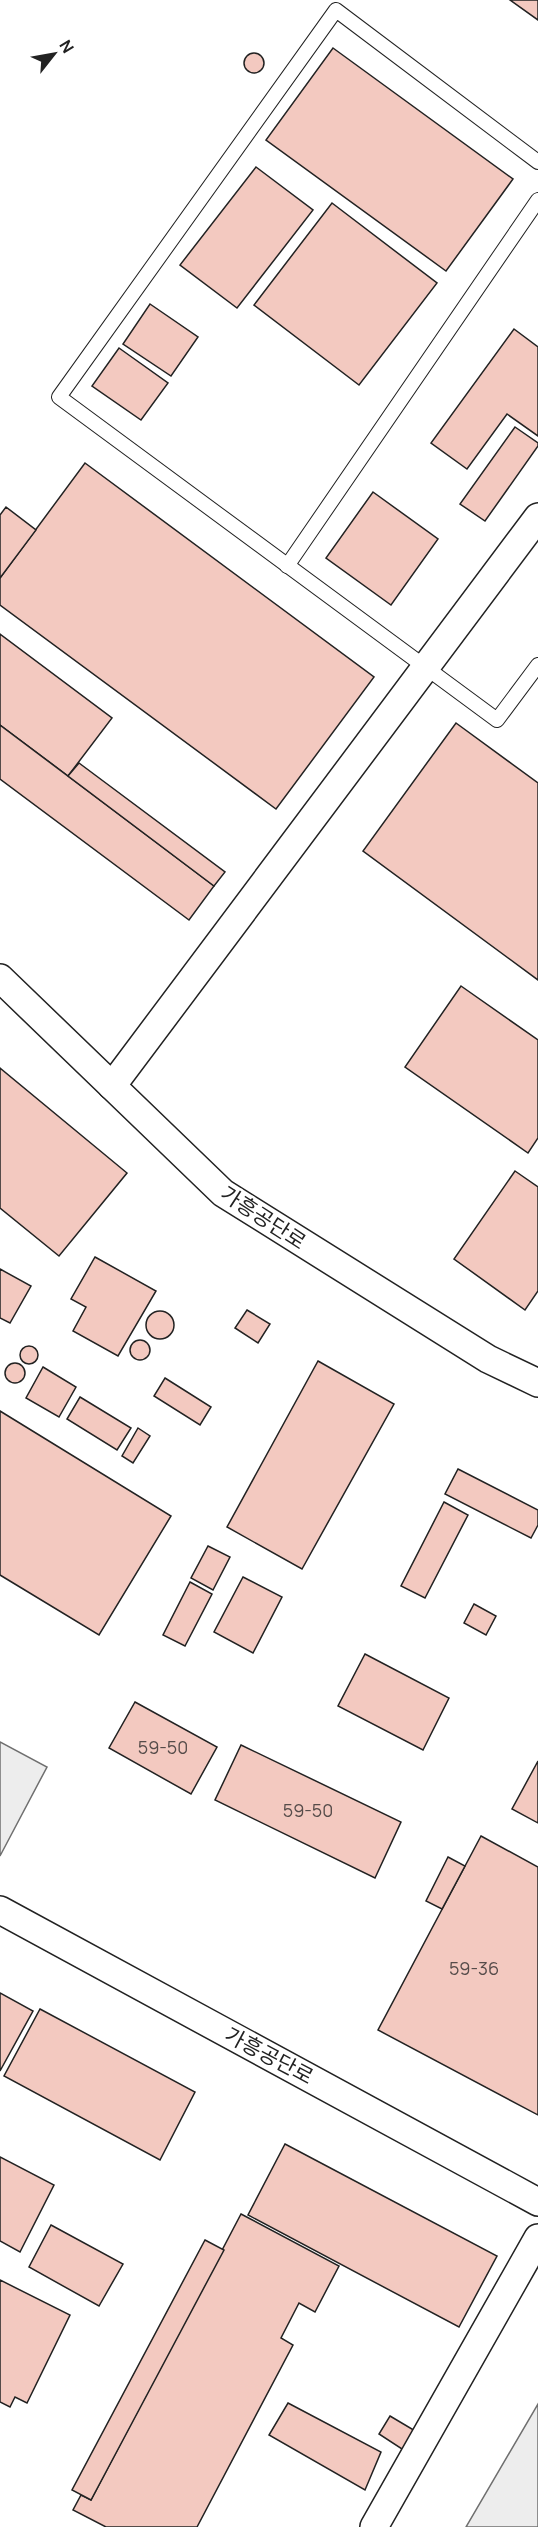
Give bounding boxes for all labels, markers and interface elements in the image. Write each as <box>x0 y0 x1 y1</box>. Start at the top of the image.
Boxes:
north arrow <box>24 24 84 84</box>
text: N <box>54 36 79 57</box>
street label: 가흥공단로 <box>215 1179 312 1255</box>
house number: 59-50 <box>138 1735 188 1759</box>
house number: 59-50 <box>283 1798 333 1822</box>
house number: 59-36 <box>449 1956 499 1980</box>
street label: 가흥공단로 <box>220 2020 319 2090</box>

